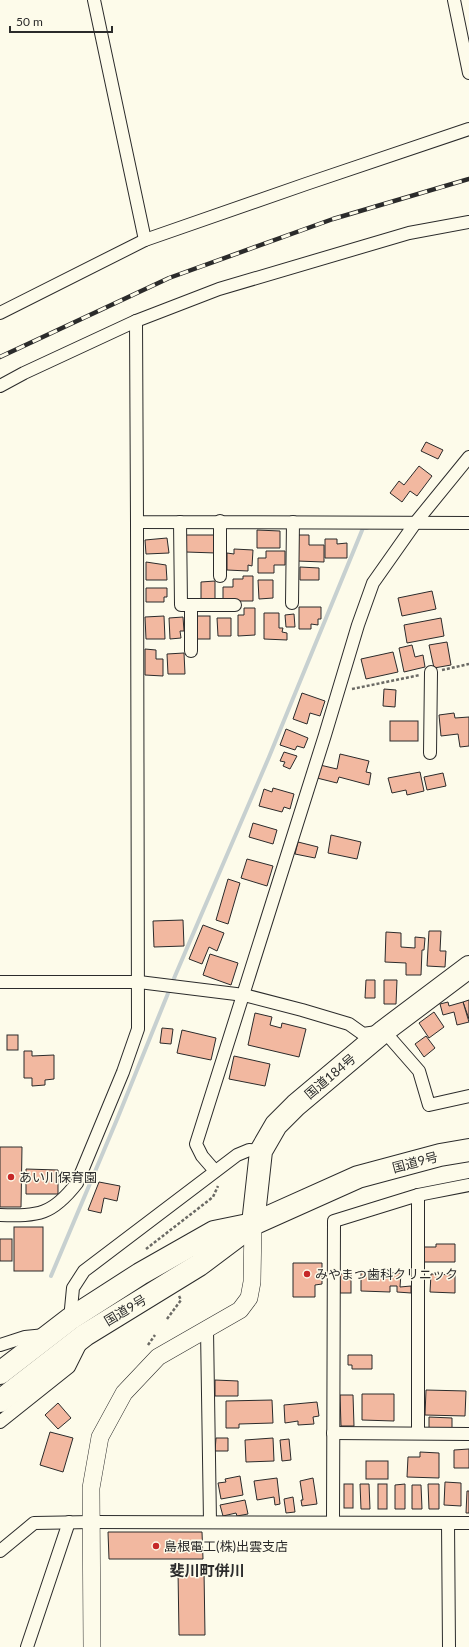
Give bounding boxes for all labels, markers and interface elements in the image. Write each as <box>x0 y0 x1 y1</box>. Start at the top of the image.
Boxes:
scale bar <box>10 8 112 34</box>
text: 50 m <box>16 14 43 29</box>
street label: 国道184号 <box>301 1050 359 1102</box>
street label: 国道9号 <box>390 1148 440 1176</box>
place label: あい川保育園 <box>19 1169 97 1185</box>
marker: あい川保育園 <box>6 1172 16 1182</box>
place label: みやまつ歯科クリニック <box>315 1266 458 1282</box>
marker: みやまつ歯科クリニック <box>302 1269 312 1279</box>
street label: 国道9号 <box>101 1291 149 1329</box>
place label: 島根電工(株)出雲支店 <box>164 1538 288 1554</box>
marker: 島根電工(株)出雲支店 <box>151 1541 161 1551</box>
district label: 斐川町併川 <box>169 1561 245 1579</box>

